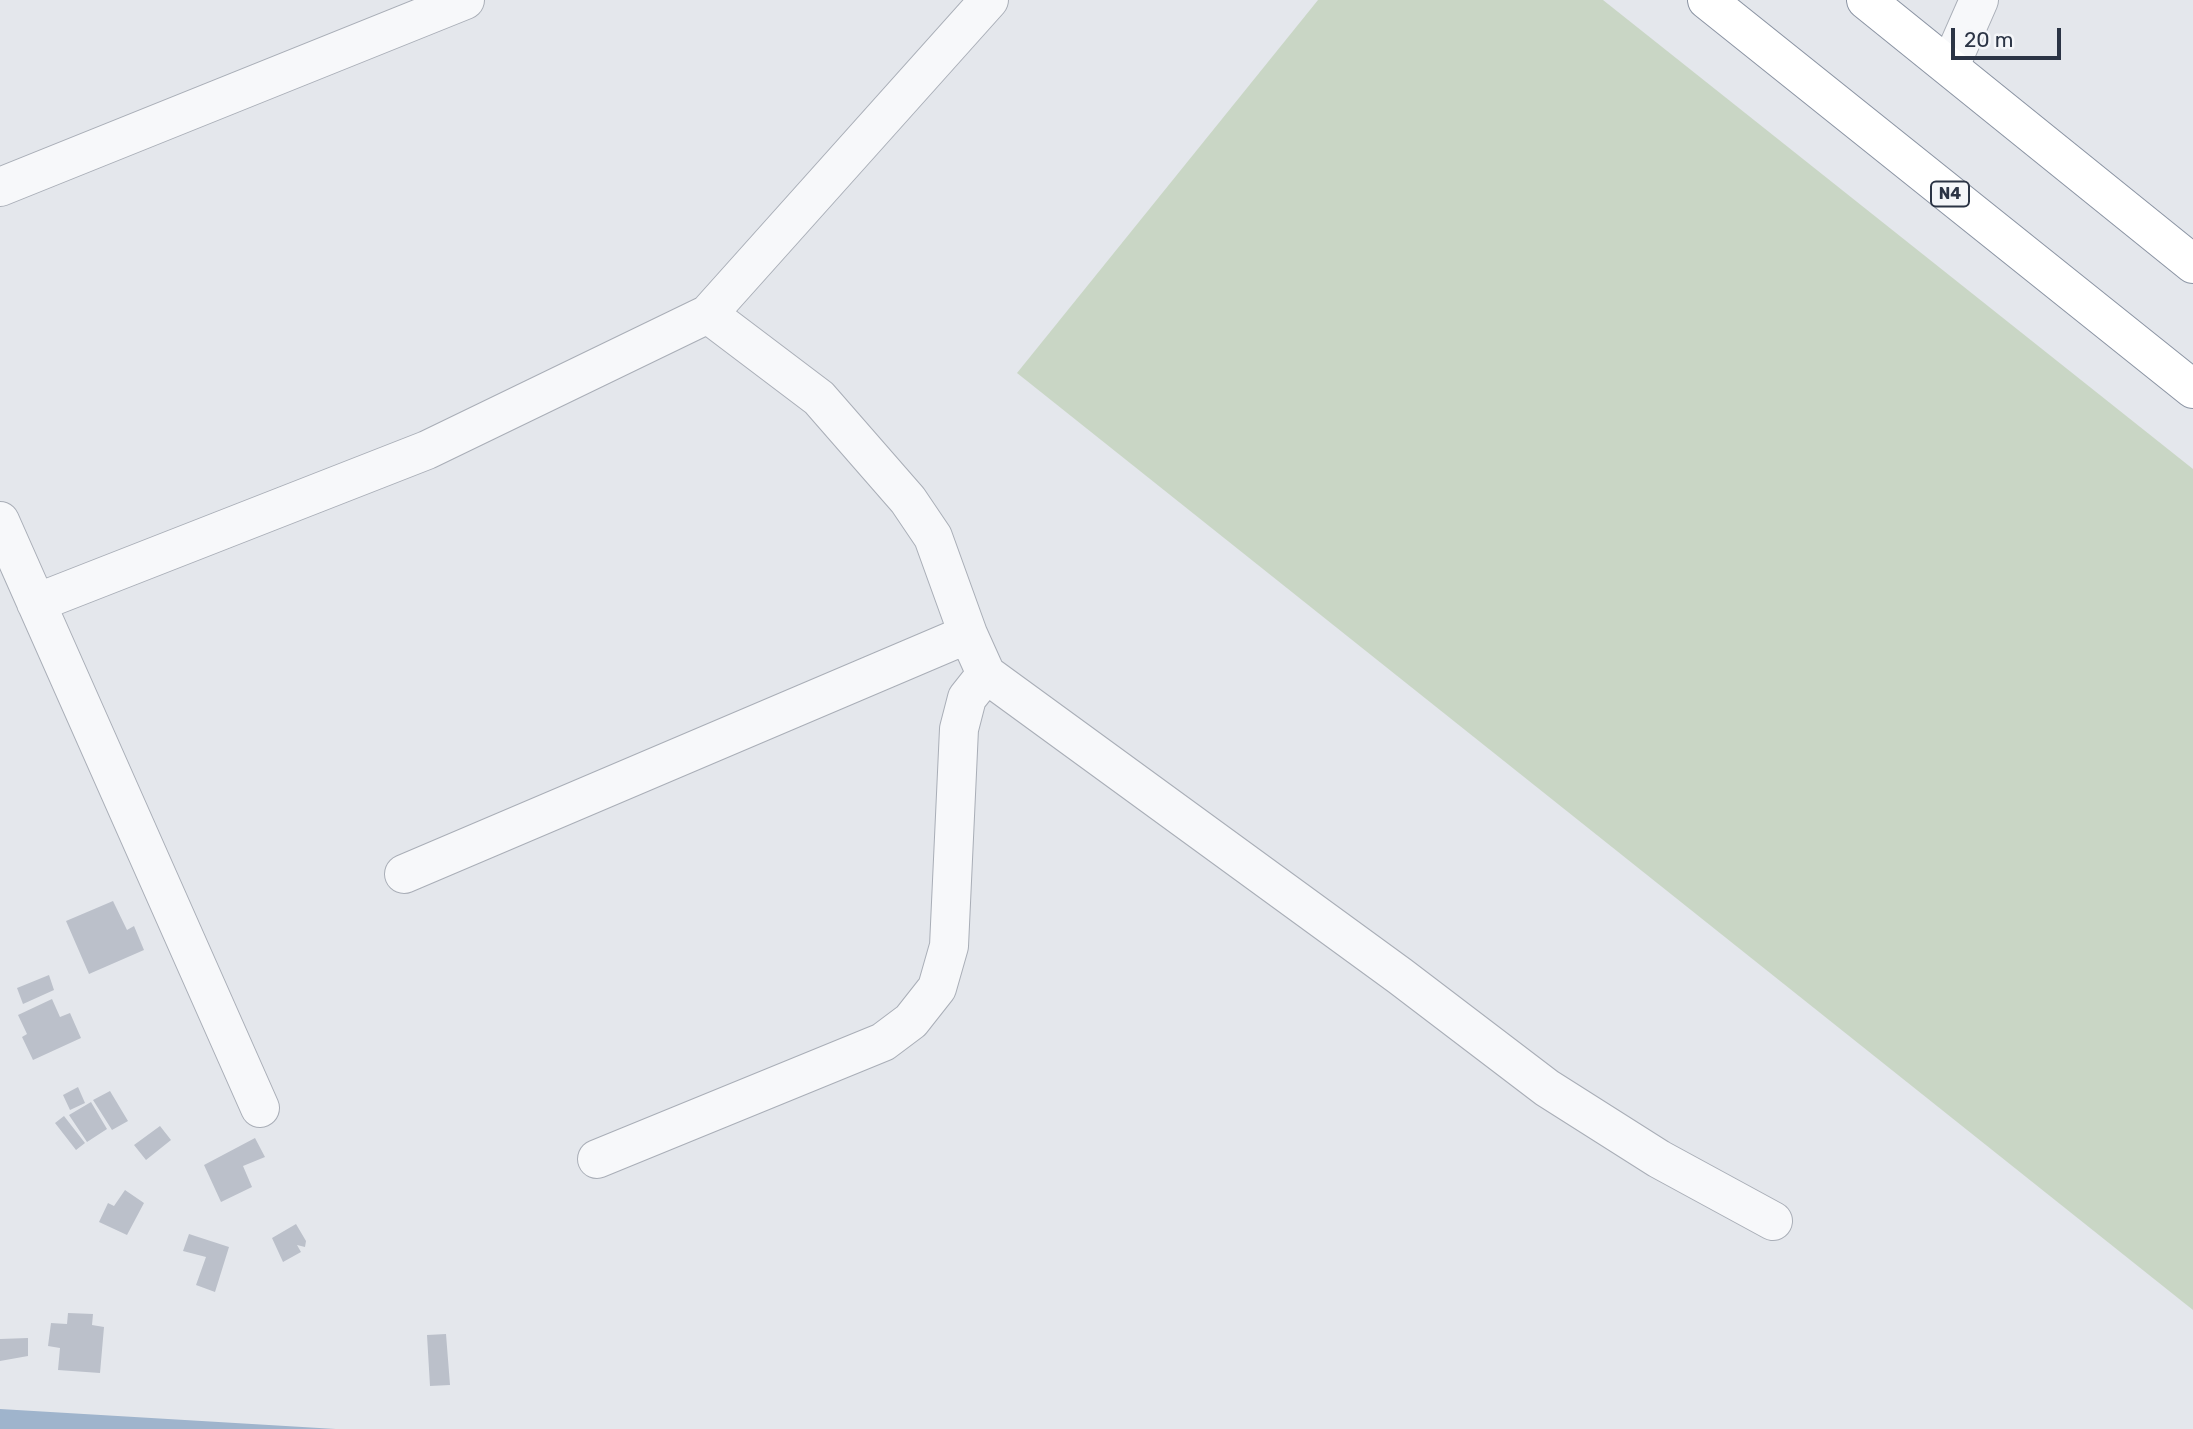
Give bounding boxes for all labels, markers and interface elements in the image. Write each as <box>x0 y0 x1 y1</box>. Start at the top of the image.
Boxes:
scale bar <box>1955 14 2065 58</box>
text: 20 m <box>1964 27 2013 52</box>
road number: N4 <box>1931 182 1969 206</box>

